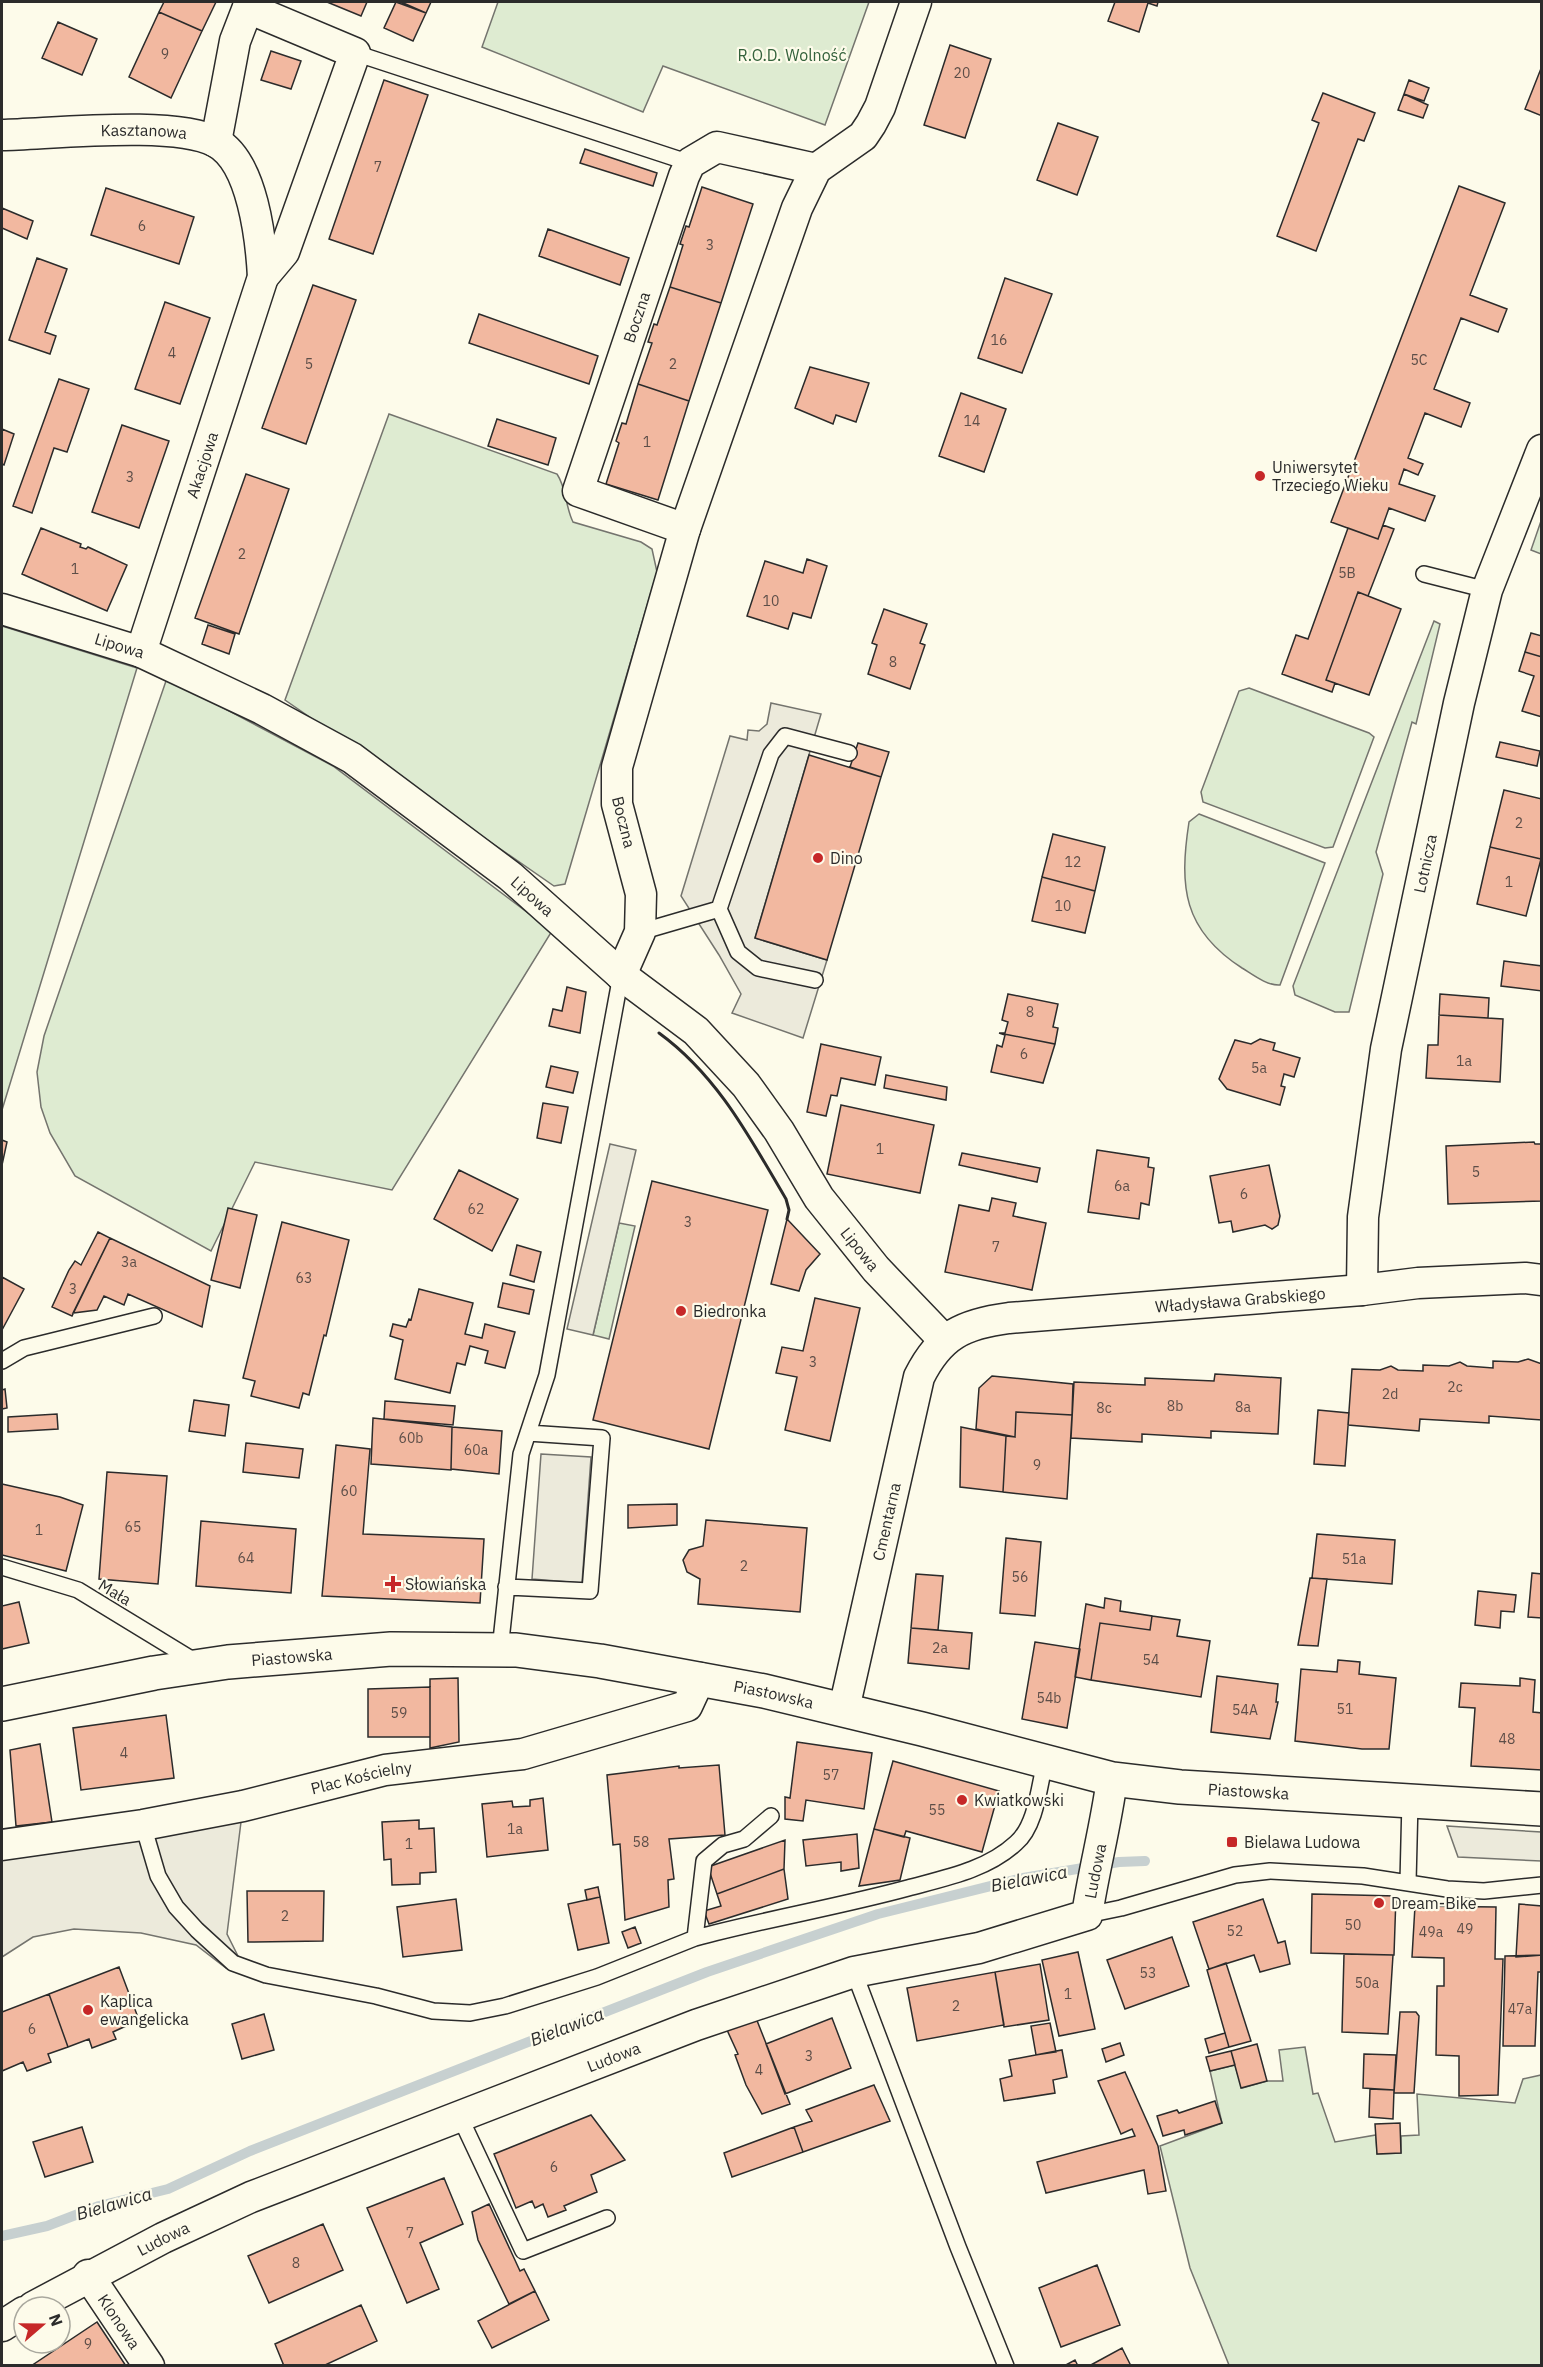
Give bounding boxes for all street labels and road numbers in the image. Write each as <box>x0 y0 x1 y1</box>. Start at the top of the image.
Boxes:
street label: Kasztanowa <box>100 120 189 143</box>
street label: Boczna <box>619 289 655 345</box>
street label: Akacjowa <box>182 429 222 501</box>
street label: Lipowa <box>92 628 147 663</box>
street label: Boczna <box>608 794 640 850</box>
street label: Lotnicza <box>1409 832 1441 895</box>
street label: Lipowa <box>507 872 558 921</box>
street label: Lipowa <box>836 1223 884 1276</box>
street label: Władysława Grabskiego <box>1154 1283 1326 1316</box>
street label: Cmentarna <box>868 1480 905 1563</box>
street label: Mała <box>95 1575 135 1610</box>
street label: Piastowska <box>251 1644 334 1670</box>
street label: Piastowska <box>732 1676 816 1713</box>
street label: Plac Kościelny <box>309 1757 413 1798</box>
street label: Piastowska <box>1207 1779 1290 1804</box>
street label: Ludowa <box>1080 1841 1110 1900</box>
street label: Ludowa <box>584 2037 644 2076</box>
street label: Ludowa <box>133 2217 193 2260</box>
street label: Klonowa <box>94 2290 145 2353</box>

